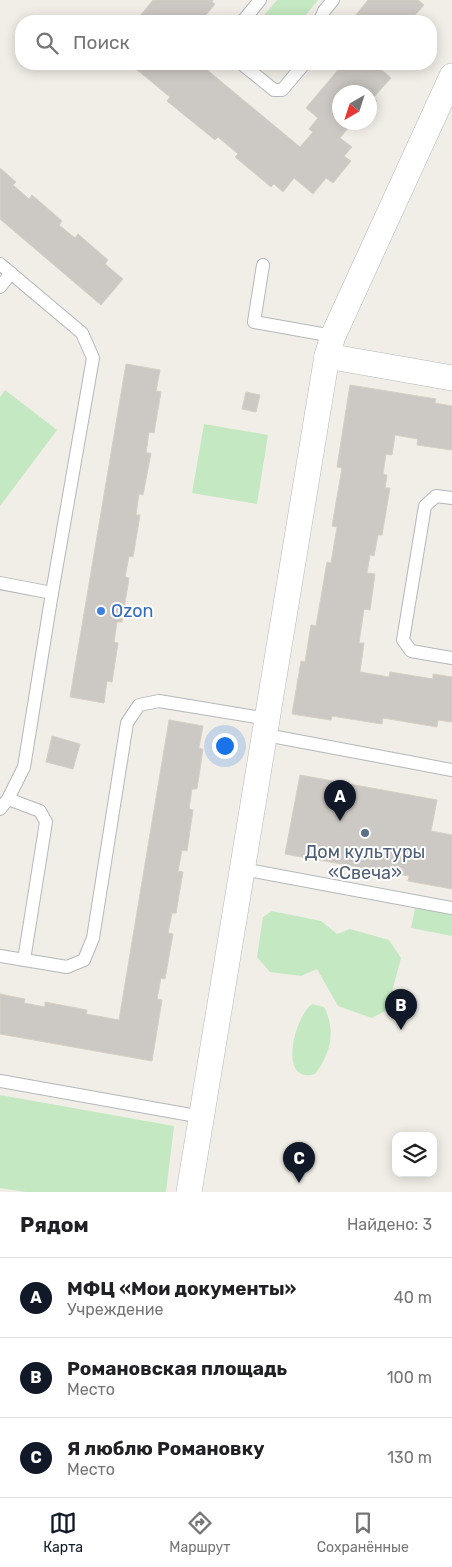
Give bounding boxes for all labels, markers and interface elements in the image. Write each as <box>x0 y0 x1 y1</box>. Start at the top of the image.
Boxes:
search box <box>15 15 437 70</box>
icon: search <box>33 29 61 57</box>
text: Поиск <box>73 31 130 54</box>
north arrow <box>332 85 377 130</box>
place label: Ozon <box>111 600 153 622</box>
marker: Ozon <box>95 605 107 617</box>
your location <box>212 733 238 759</box>
pin: A <box>324 780 356 821</box>
marker: Дом культуры «Свеча» <box>359 827 371 839</box>
place label: Дом культуры «Свеча» <box>305 841 425 884</box>
pin: B <box>385 989 417 1030</box>
map controls <box>392 1132 437 1177</box>
button: layers <box>392 1132 437 1177</box>
pin: C <box>283 1142 315 1183</box>
text: Рядом <box>20 1212 89 1237</box>
text: Найдено: 3 <box>347 1215 432 1234</box>
text: МФЦ «Мои документы» <box>67 1277 296 1300</box>
text: A <box>30 1288 42 1307</box>
text: 40 m <box>394 1288 432 1307</box>
text: Учреждение <box>67 1300 164 1319</box>
text: Романовская площадь <box>67 1357 287 1380</box>
text: B <box>30 1368 42 1387</box>
text: 100 m <box>387 1368 432 1387</box>
text: Место <box>67 1380 115 1399</box>
text: Я люблю Романовку <box>67 1437 264 1460</box>
text: C <box>30 1448 42 1467</box>
text: 130 m <box>387 1448 432 1467</box>
text: Место <box>67 1460 115 1479</box>
tab: Карта <box>43 1509 83 1556</box>
tab: Маршрут <box>169 1509 230 1556</box>
tab: Сохранённые <box>317 1509 409 1556</box>

